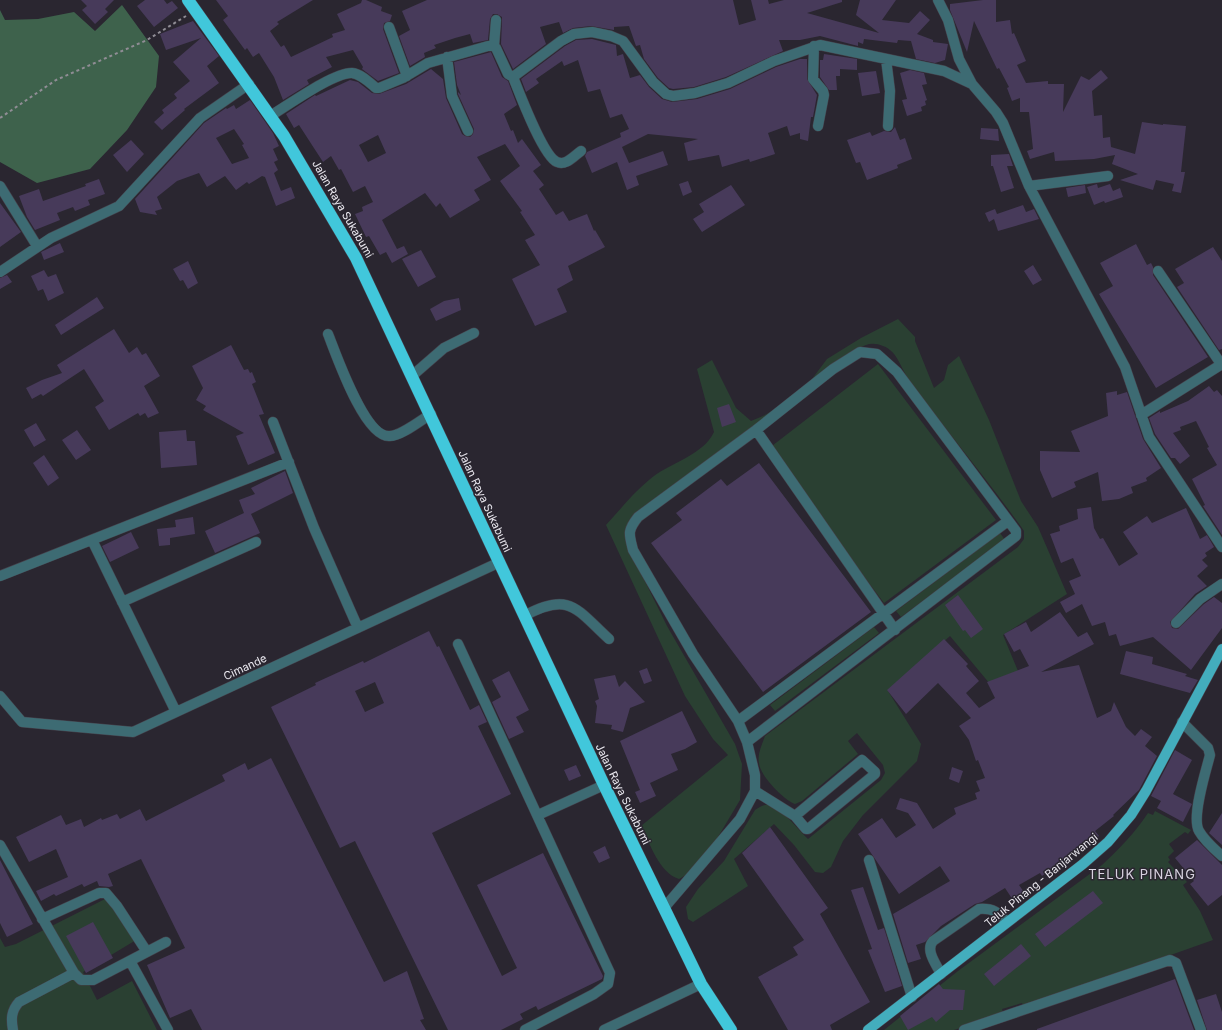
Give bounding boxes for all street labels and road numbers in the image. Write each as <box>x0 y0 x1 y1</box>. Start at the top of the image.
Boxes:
street label: Jalan Raya Sukabumi <box>309 158 377 260</box>
street label: Jalan Raya Sukabumi <box>455 448 515 554</box>
street label: Cimande <box>221 651 269 683</box>
street label: Jalan Raya Sukabumi <box>592 741 654 847</box>
street label: Teluk Pinang - Banjarwangi <box>981 830 1101 930</box>

